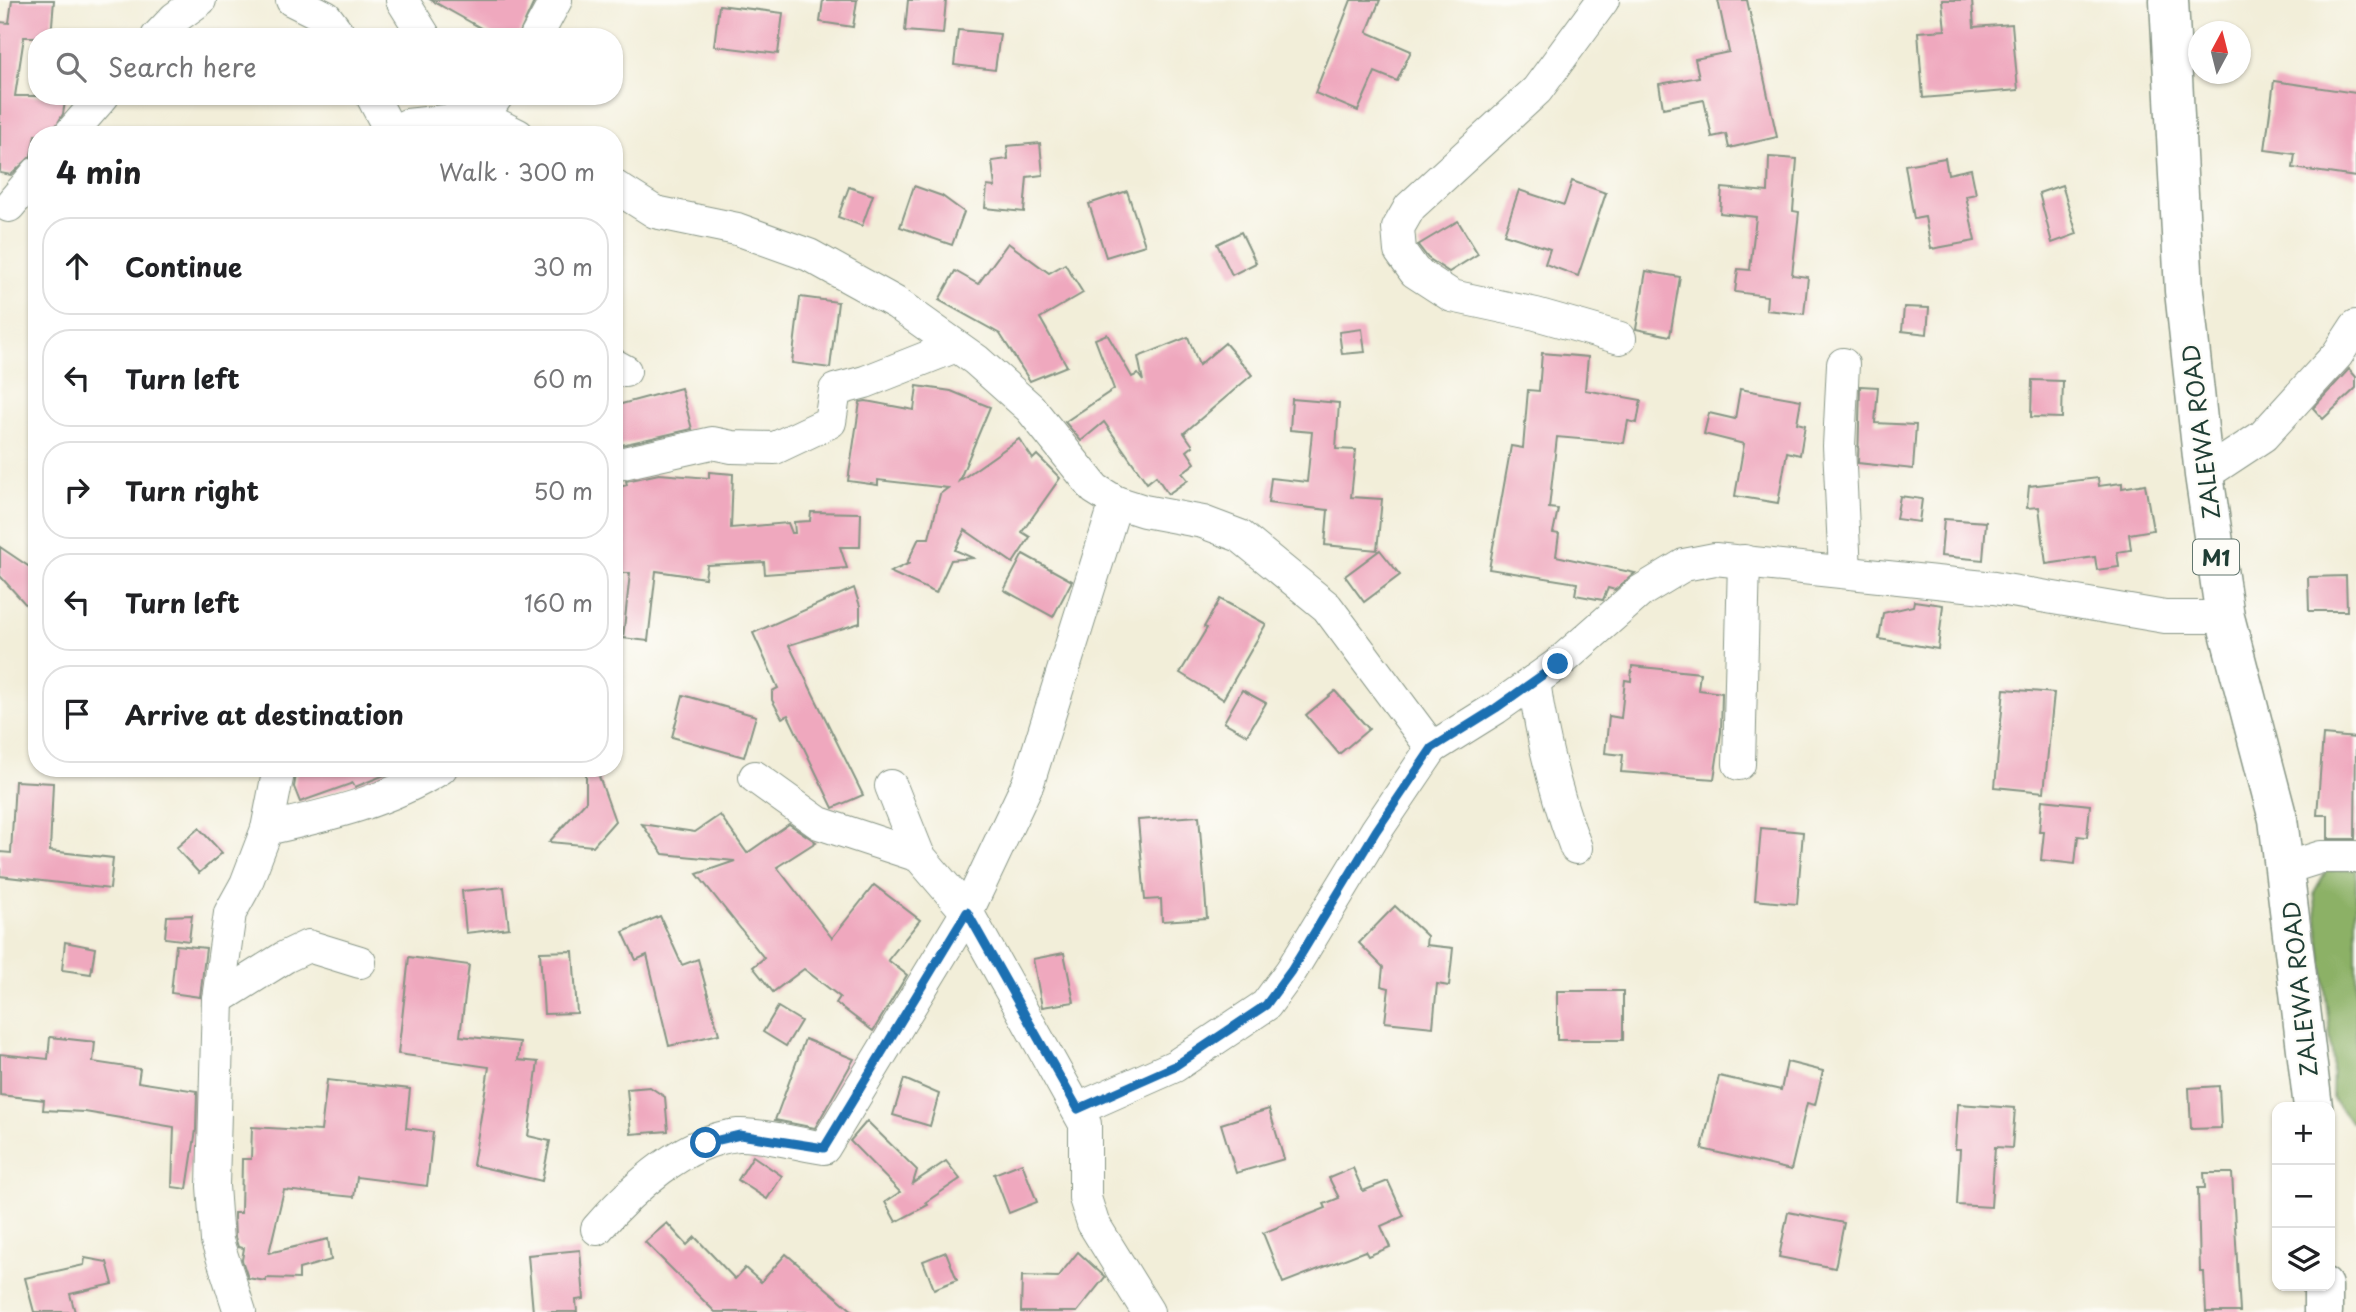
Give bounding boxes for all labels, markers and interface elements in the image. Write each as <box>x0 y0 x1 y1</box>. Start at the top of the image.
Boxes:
north arrow <box>2188 21 2251 84</box>
search box <box>28 28 623 105</box>
text: Search here <box>108 47 257 86</box>
icon: search <box>52 48 90 86</box>
text: 4 min <box>56 149 142 194</box>
text: Walk · 300 m <box>439 154 595 189</box>
icon: ahead <box>58 247 96 285</box>
text: Continue <box>125 247 242 286</box>
text: 30 m <box>532 249 593 284</box>
street label: ZALEWA ROAD <box>2172 342 2228 522</box>
icon: left <box>58 359 96 397</box>
text: Turn left <box>125 359 240 398</box>
text: 60 m <box>533 361 593 396</box>
icon: right <box>58 471 96 509</box>
text: Turn right <box>125 471 259 510</box>
text: 50 m <box>533 473 593 508</box>
road number: M1 <box>2193 540 2239 574</box>
icon: left <box>58 583 96 621</box>
text: Turn left <box>125 583 240 622</box>
text: 160 m <box>524 585 593 620</box>
route end <box>1542 648 1573 679</box>
icon: arrive <box>58 695 96 733</box>
text: Arrive at destination <box>125 695 404 734</box>
street label: ZALEWA ROAD <box>2272 899 2326 1079</box>
map controls <box>2272 1102 2335 1291</box>
button: + <box>2272 1102 2335 1165</box>
route start <box>690 1127 721 1158</box>
button: − <box>2272 1165 2335 1228</box>
button: layers <box>2272 1228 2335 1291</box>

